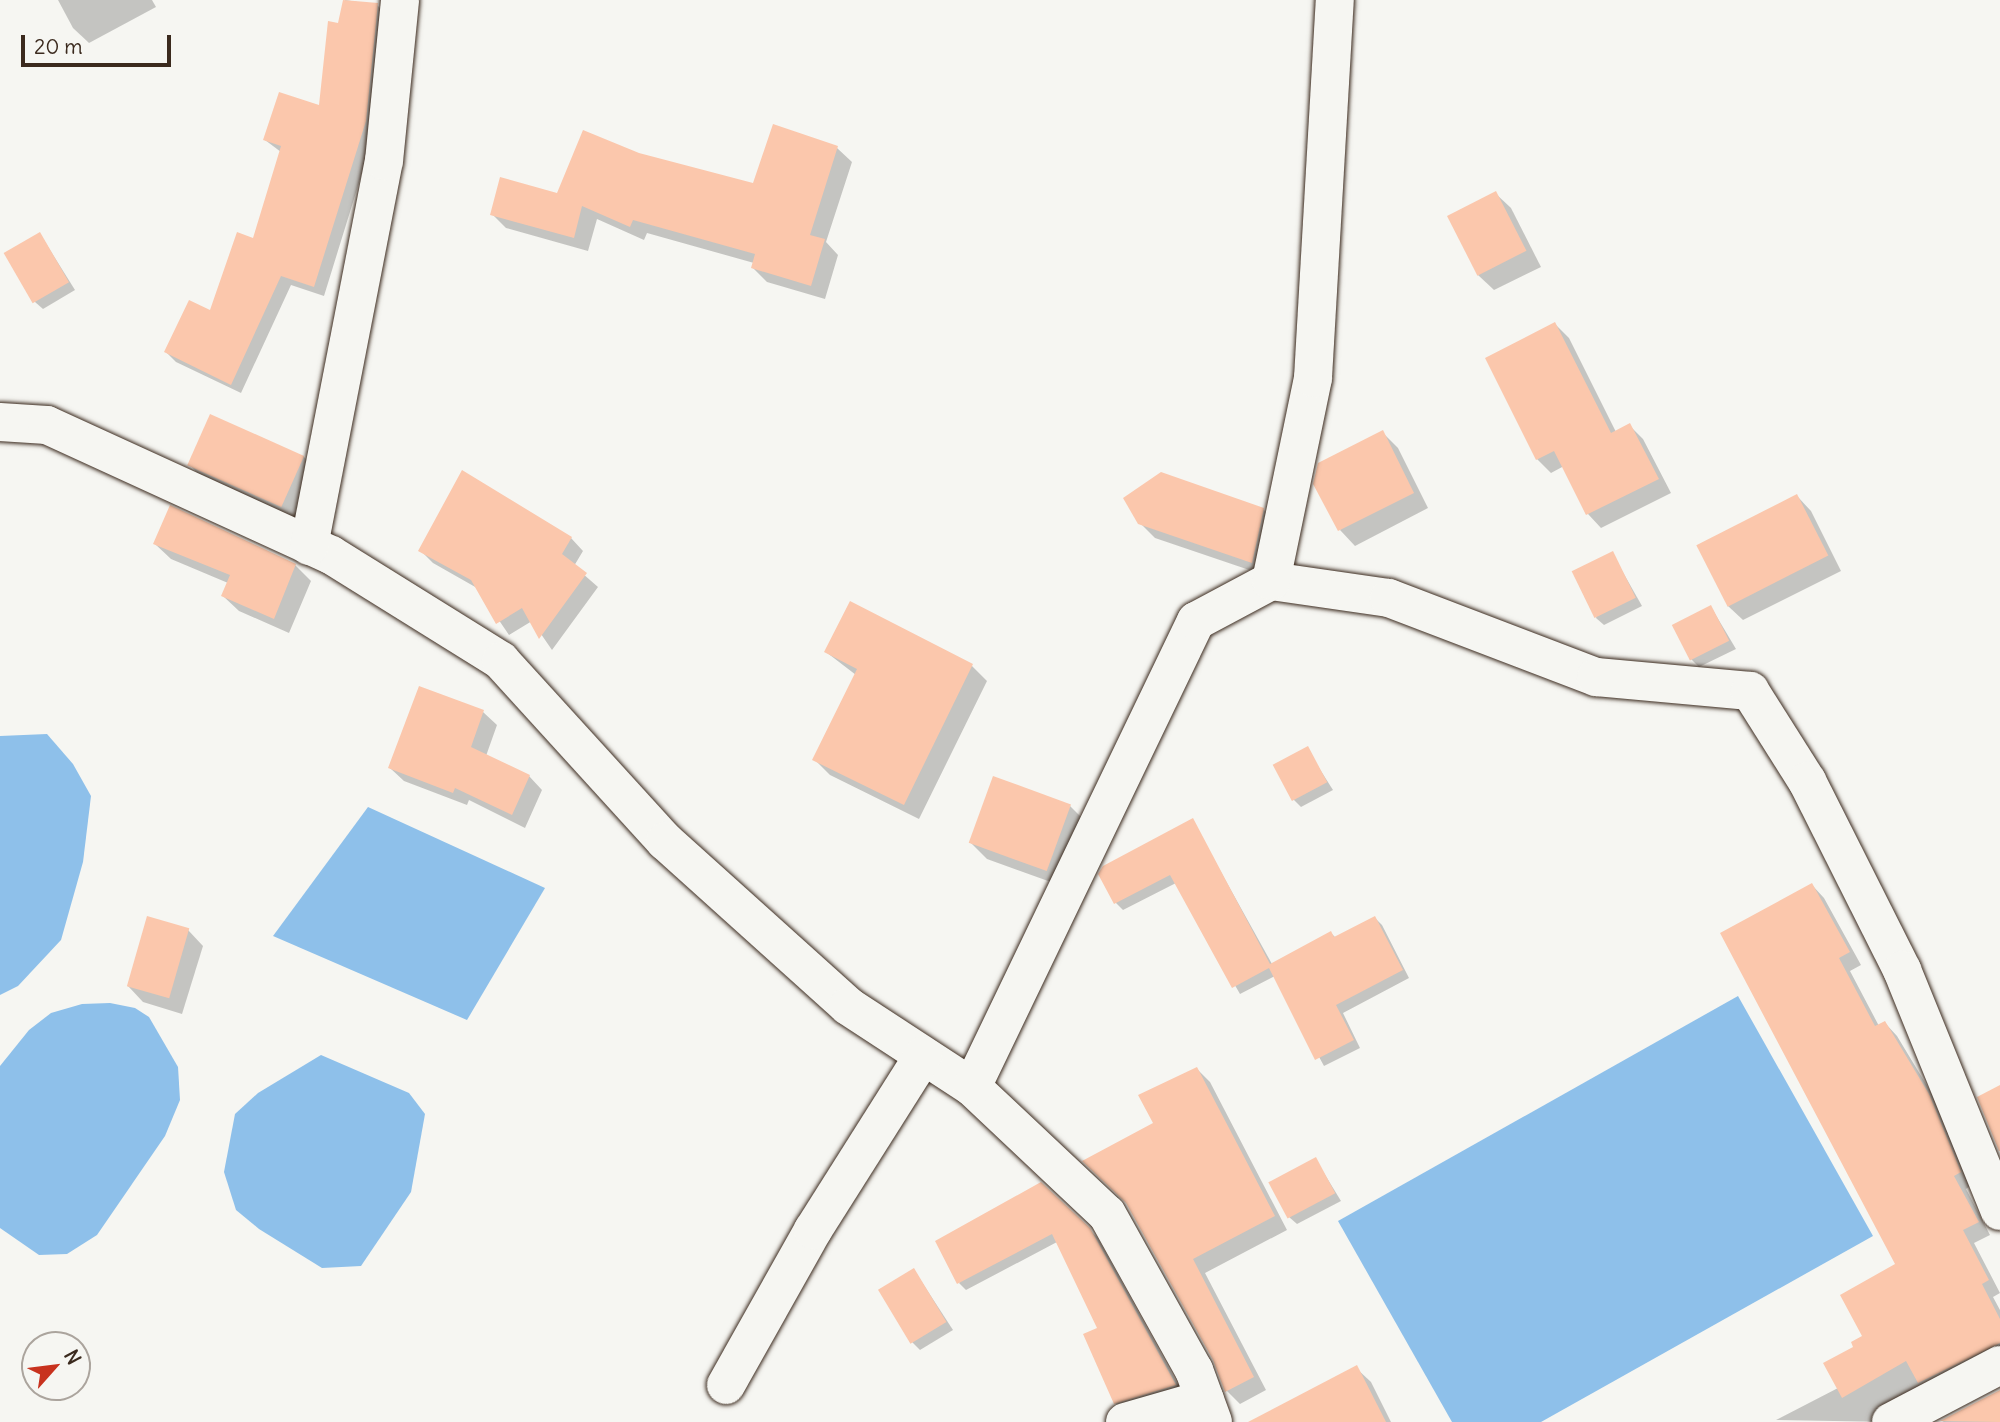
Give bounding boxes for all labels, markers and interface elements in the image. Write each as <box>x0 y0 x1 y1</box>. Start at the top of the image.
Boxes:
scale bar <box>24 21 175 65</box>
text: 20 m <box>34 33 83 60</box>
north arrow <box>21 1331 91 1401</box>
text: N <box>59 1346 86 1369</box>

